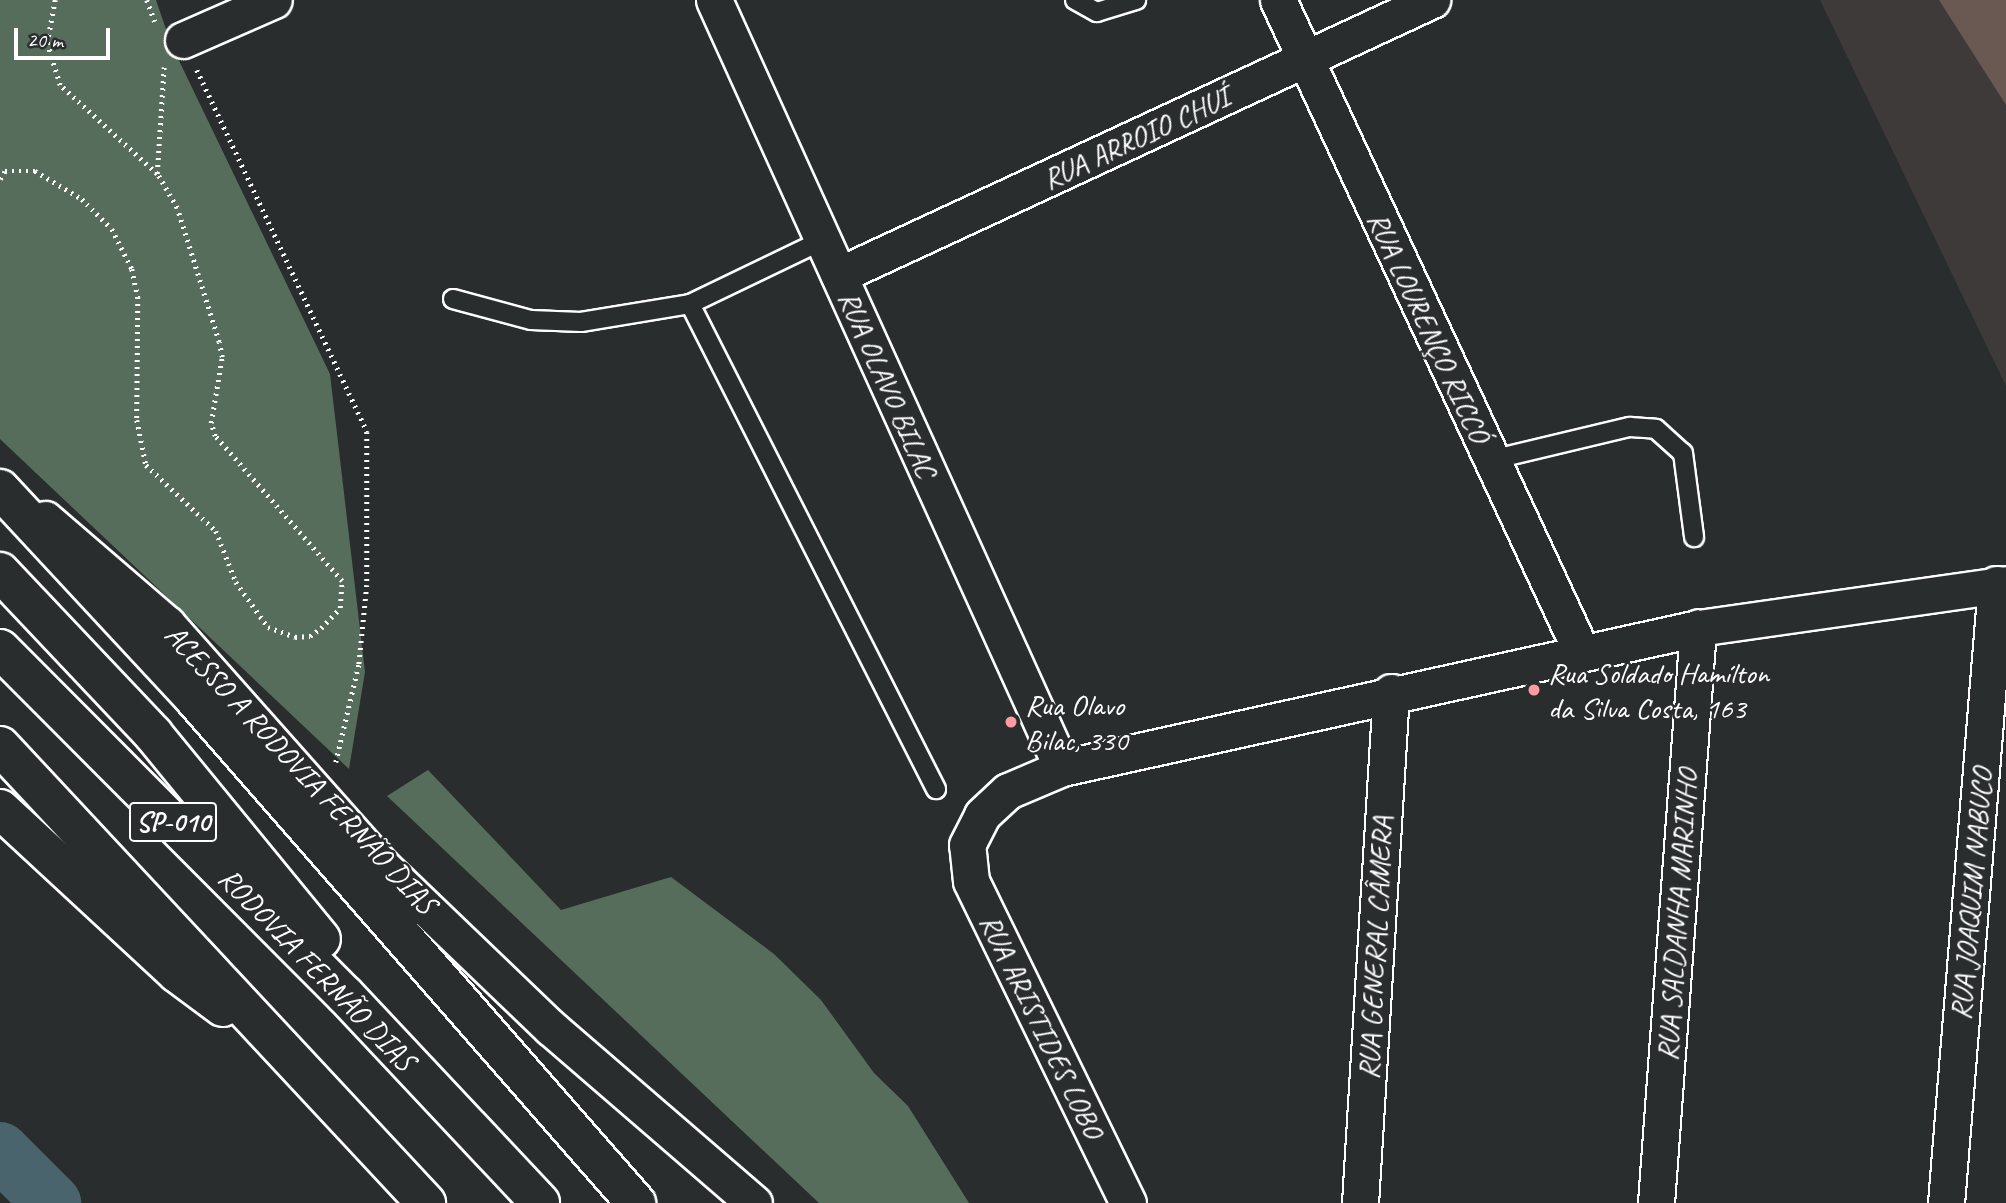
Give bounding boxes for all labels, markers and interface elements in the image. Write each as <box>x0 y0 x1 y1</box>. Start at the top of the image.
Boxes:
scale bar <box>18 14 114 58</box>
text: 20 m <box>27 27 63 53</box>
street label: RUA ARROIO CHUÍ <box>1036 79 1236 197</box>
street label: RUA LOURENÇO RICCÓ <box>1360 207 1498 447</box>
street label: RUA OLAVO BILAC <box>831 285 945 483</box>
street label: ACESSO A RODOVIA FERNÃO DIAS <box>157 616 445 922</box>
place label: Rua Soldado Hamílton da Silva Costa, 163 <box>1548 655 1768 726</box>
marker: Rua Soldado Hamílton da Silva Costa, 163 <box>1526 682 1542 698</box>
place label: Rua Olavo Bilac, 330 <box>1025 687 1128 758</box>
marker: Rua Olavo Bilac, 330 <box>1003 714 1019 730</box>
street label: RUA JOAQUIM NABUCO <box>1942 766 2000 1022</box>
street label: RUA SALDANHA MARINHO <box>1649 767 1705 1063</box>
road number: SP-010 <box>128 798 218 846</box>
street label: RUA GENERAL CÂMERA <box>1350 816 1400 1080</box>
street label: RODOVIA FERNÃO DIAS <box>211 860 423 1078</box>
street label: RUA ARISTIDES LOBO <box>972 907 1112 1145</box>

